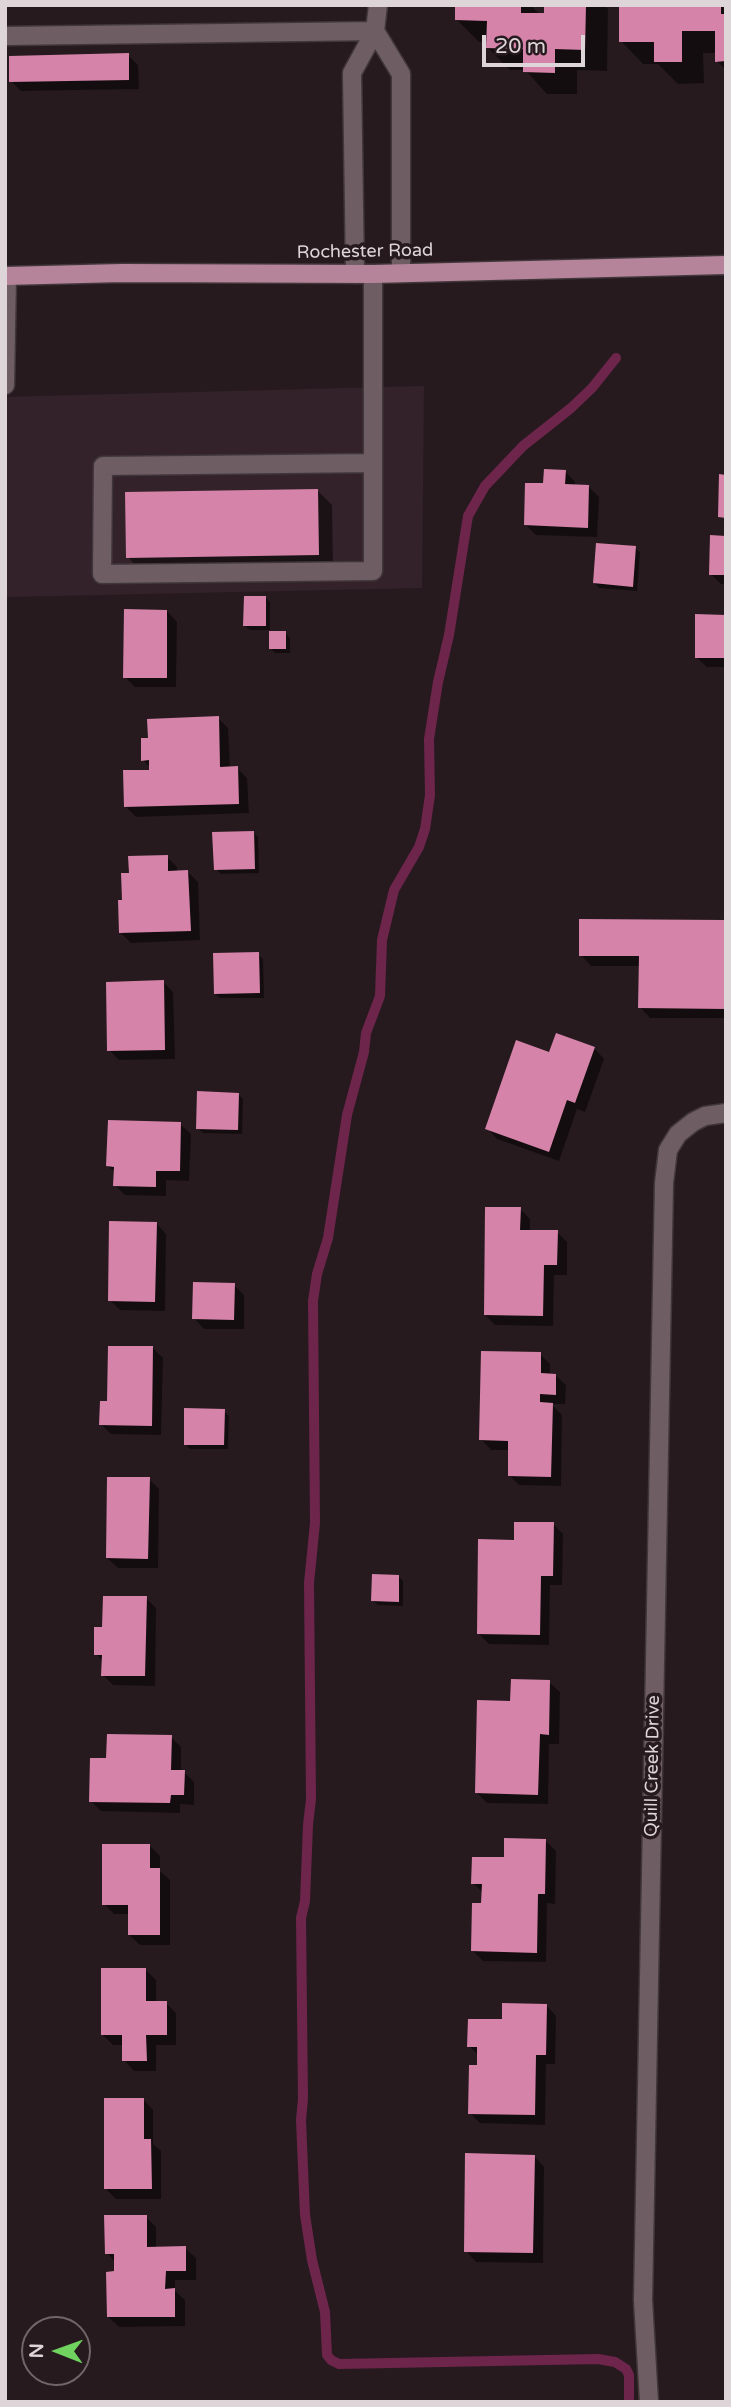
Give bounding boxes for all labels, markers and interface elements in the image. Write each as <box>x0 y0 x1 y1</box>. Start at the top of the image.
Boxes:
scale bar <box>486 21 589 65</box>
text: 20 m <box>495 34 546 59</box>
street label: Rochester Road <box>296 240 434 264</box>
street label: Quill Creek Drive <box>641 1695 665 1837</box>
north arrow <box>21 2316 91 2386</box>
text: N <box>26 2343 48 2358</box>

